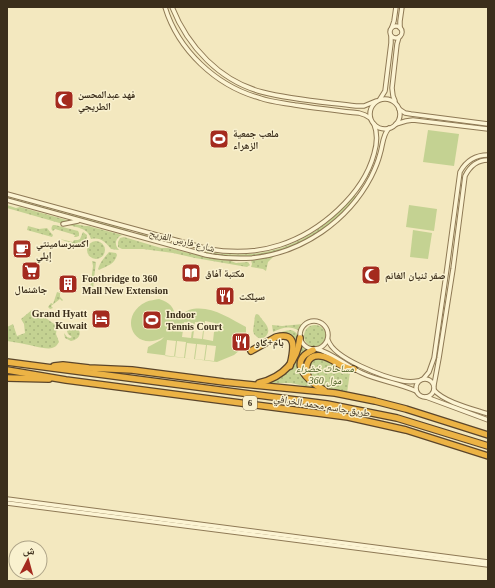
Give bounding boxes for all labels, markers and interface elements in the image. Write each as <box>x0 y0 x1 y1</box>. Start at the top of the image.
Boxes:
mosque icon: فهد عبدالمحسن الطريجي <box>53 89 75 111</box>
place label: فهد عبدالمحسن الطريجي <box>78 89 135 114</box>
sports icon: ملعب جمعية الزهراء <box>208 128 230 150</box>
place label: ملعب جمعية الزهراء <box>233 128 279 152</box>
street label: شارع فارس الفريح <box>148 227 216 255</box>
cafe icon: اكسبرسامينتي إيلي <box>11 238 33 260</box>
place label: اكسبرسامينتي إيلي <box>36 238 89 263</box>
supermarket icon: جاشنمال <box>20 260 42 282</box>
library icon: مكتبة آفاق <box>180 262 202 284</box>
mosque icon: صقر ثنيان الغانم <box>360 264 382 286</box>
place label: مكتبة آفاق <box>205 268 245 280</box>
place label: صقر ثنيان الغانم <box>385 270 446 283</box>
building icon: Footbridge to 360 Mall New Extension <box>57 273 79 295</box>
place label: Footbridge to 360 Mall New Extension <box>82 273 169 296</box>
place label: جاشنمال <box>15 284 48 296</box>
restaurant icon: سيلكت <box>214 285 236 307</box>
place label: سيلكت <box>239 291 265 302</box>
place label: Grand Hyatt Kuwait <box>32 308 88 331</box>
hotel icon: Grand Hyatt Kuwait <box>90 308 112 330</box>
sports icon: Indoor Tennis Court <box>141 309 163 331</box>
place label: Indoor Tennis Court <box>166 309 223 332</box>
restaurant icon: بام+كاو <box>230 331 252 353</box>
place label: بام+كاو <box>255 337 284 349</box>
park label: مساحات خضراء 360 مول <box>296 363 354 387</box>
street label: طريق جاسم محمد الخرافي <box>273 392 371 421</box>
road number: 6 <box>243 396 257 410</box>
north arrow <box>8 540 48 580</box>
text: ش <box>22 543 36 559</box>

